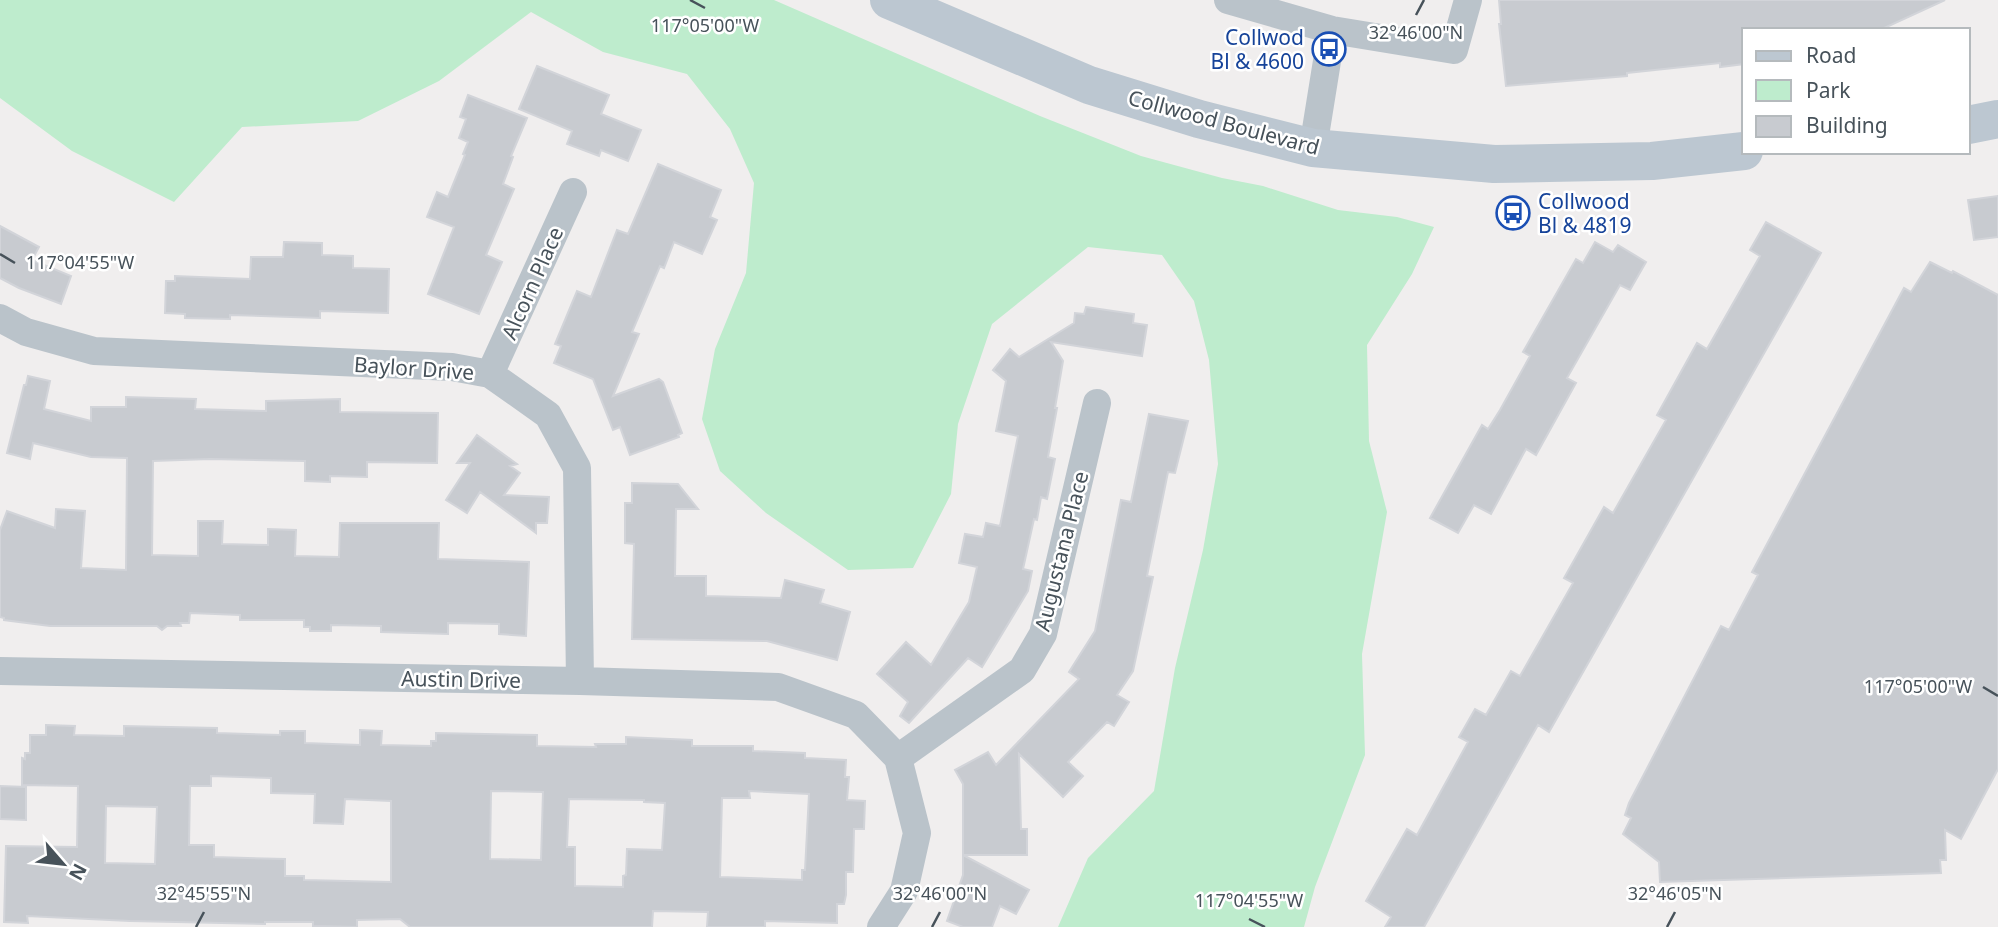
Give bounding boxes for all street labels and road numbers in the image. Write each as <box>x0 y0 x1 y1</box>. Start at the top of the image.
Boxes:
street label: Collwood Boulevard <box>1125 83 1323 161</box>
street label: Alcorn Place <box>495 222 569 344</box>
street label: Baylor Drive <box>353 350 475 386</box>
street label: Augustana Place <box>1028 468 1094 634</box>
street label: Austin Drive <box>401 664 521 694</box>

